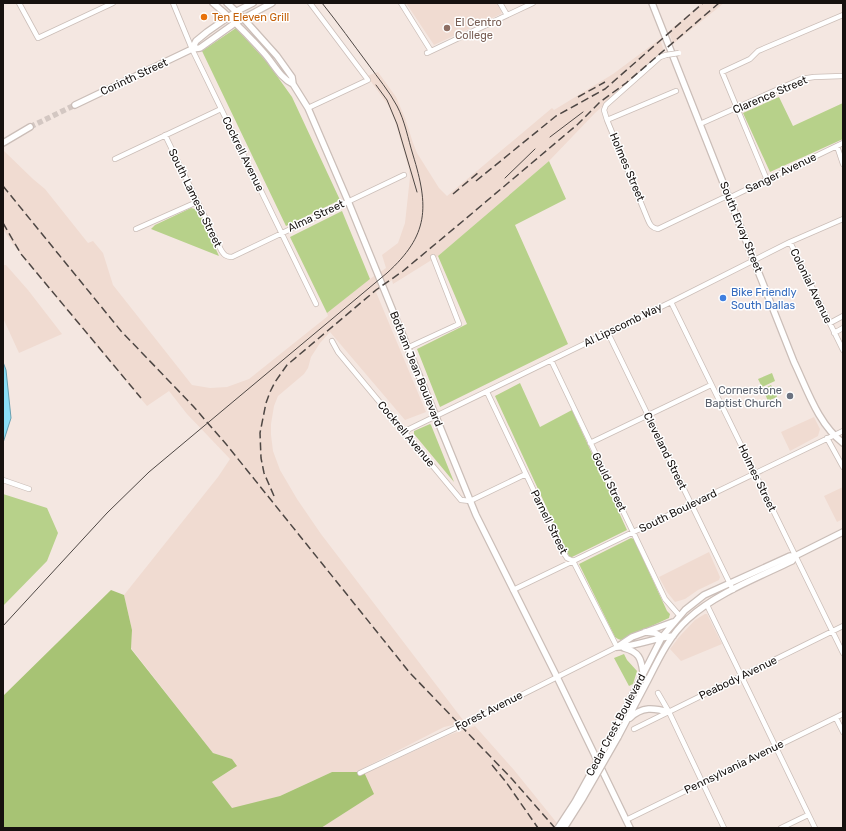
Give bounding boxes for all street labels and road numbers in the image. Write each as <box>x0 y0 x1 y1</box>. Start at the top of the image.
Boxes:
street label: Corinth Street <box>98 55 170 98</box>
street label: Clarence Street <box>731 73 810 117</box>
street label: Cockrell Avenue <box>219 114 267 194</box>
street label: Holmes Street <box>607 131 647 204</box>
street label: South Lamesa Street <box>166 147 225 250</box>
street label: Sanger Avenue <box>743 150 819 196</box>
street label: South Ervay Street <box>717 180 765 275</box>
street label: Alma Street <box>286 197 347 235</box>
street label: Colonial Avenue <box>787 246 835 326</box>
street label: Al Lipscomb Way <box>582 300 664 350</box>
street label: Botham Jean Boulevard <box>387 309 445 429</box>
street label: Cockrell Avenue <box>375 398 437 470</box>
street label: Cleveland Street <box>641 410 690 492</box>
street label: Holmes Street <box>735 442 779 514</box>
street label: Gould Street <box>589 450 629 514</box>
street label: South Boulevard <box>637 487 719 535</box>
street label: Parnell Street <box>528 488 570 557</box>
street label: Peabody Avenue <box>697 653 779 703</box>
street label: Cedar Crest Boulevard <box>583 671 649 779</box>
street label: Forest Avenue <box>453 688 525 734</box>
street label: Pennsylvania Avenue <box>682 737 786 797</box>

